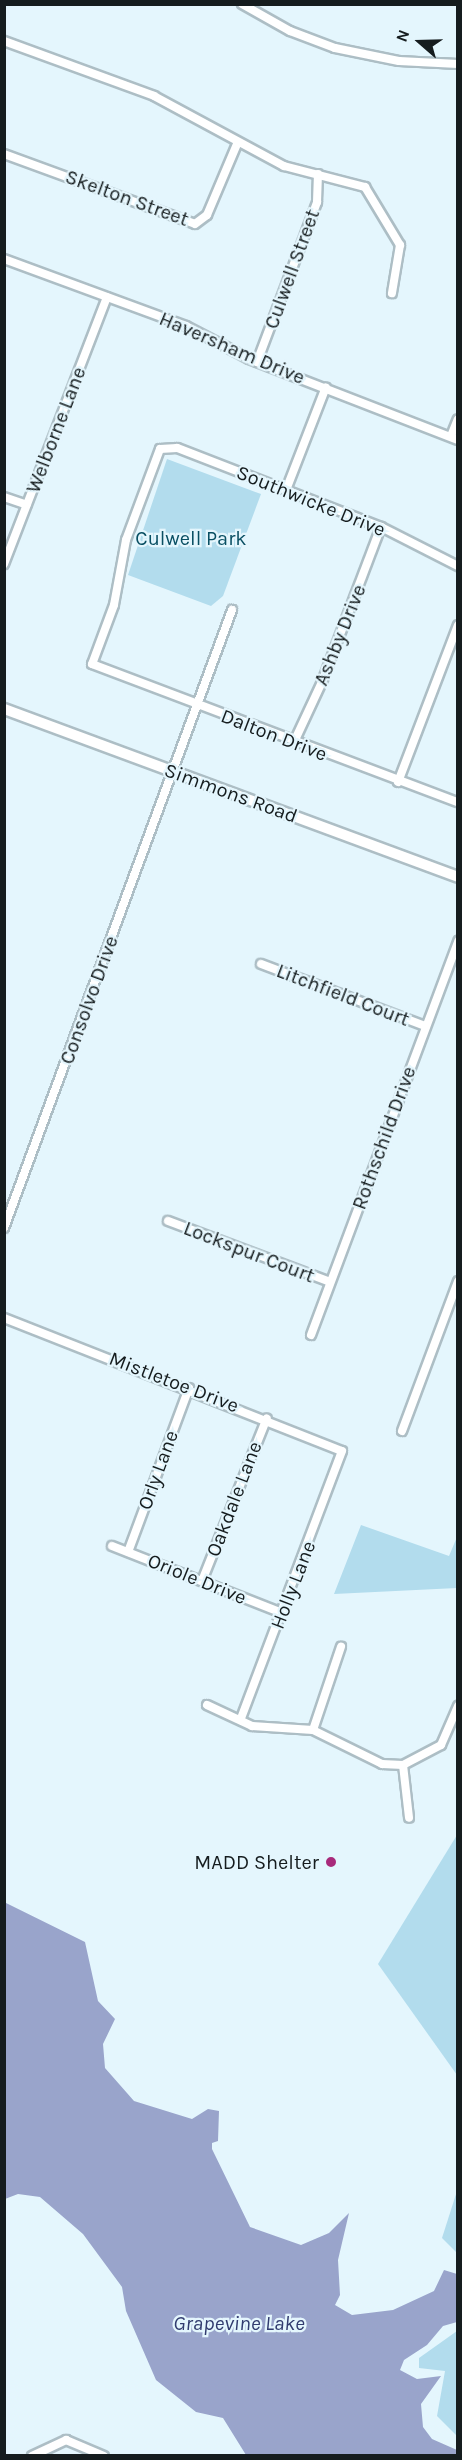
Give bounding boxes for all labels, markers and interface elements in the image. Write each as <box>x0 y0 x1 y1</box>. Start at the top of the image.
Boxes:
north arrow <box>390 12 450 72</box>
text: N <box>392 27 414 44</box>
street label: Skelton Street <box>62 165 192 231</box>
street label: Culwell Street <box>259 206 325 332</box>
street label: Haversham Drive <box>156 307 308 389</box>
street label: Welborne Lane <box>21 364 91 496</box>
street label: Southwicke Drive <box>233 460 389 542</box>
park label: Culwell Park <box>135 526 247 550</box>
street label: Ashby Drive <box>309 581 371 689</box>
street label: Dalton Drive <box>218 704 330 766</box>
street label: Simmons Road <box>161 758 301 828</box>
street label: Consolvo Drive <box>55 933 123 1067</box>
street label: Litchfield Court <box>273 959 413 1031</box>
street label: Rothschild Drive <box>347 1063 421 1213</box>
street label: Lockspur Court <box>180 1216 318 1288</box>
street label: Mistletoe Drive <box>106 1346 242 1418</box>
street label: Orly Lane <box>133 1427 183 1513</box>
street label: Oakdale Lane <box>201 1438 267 1560</box>
street label: Holly Lane <box>265 1538 321 1632</box>
street label: Oriole Drive <box>144 1548 250 1610</box>
place label: MADD Shelter <box>194 1850 319 1874</box>
marker: MADD Shelter <box>324 1855 338 1869</box>
water label: Grapevine Lake <box>173 2310 305 2336</box>

